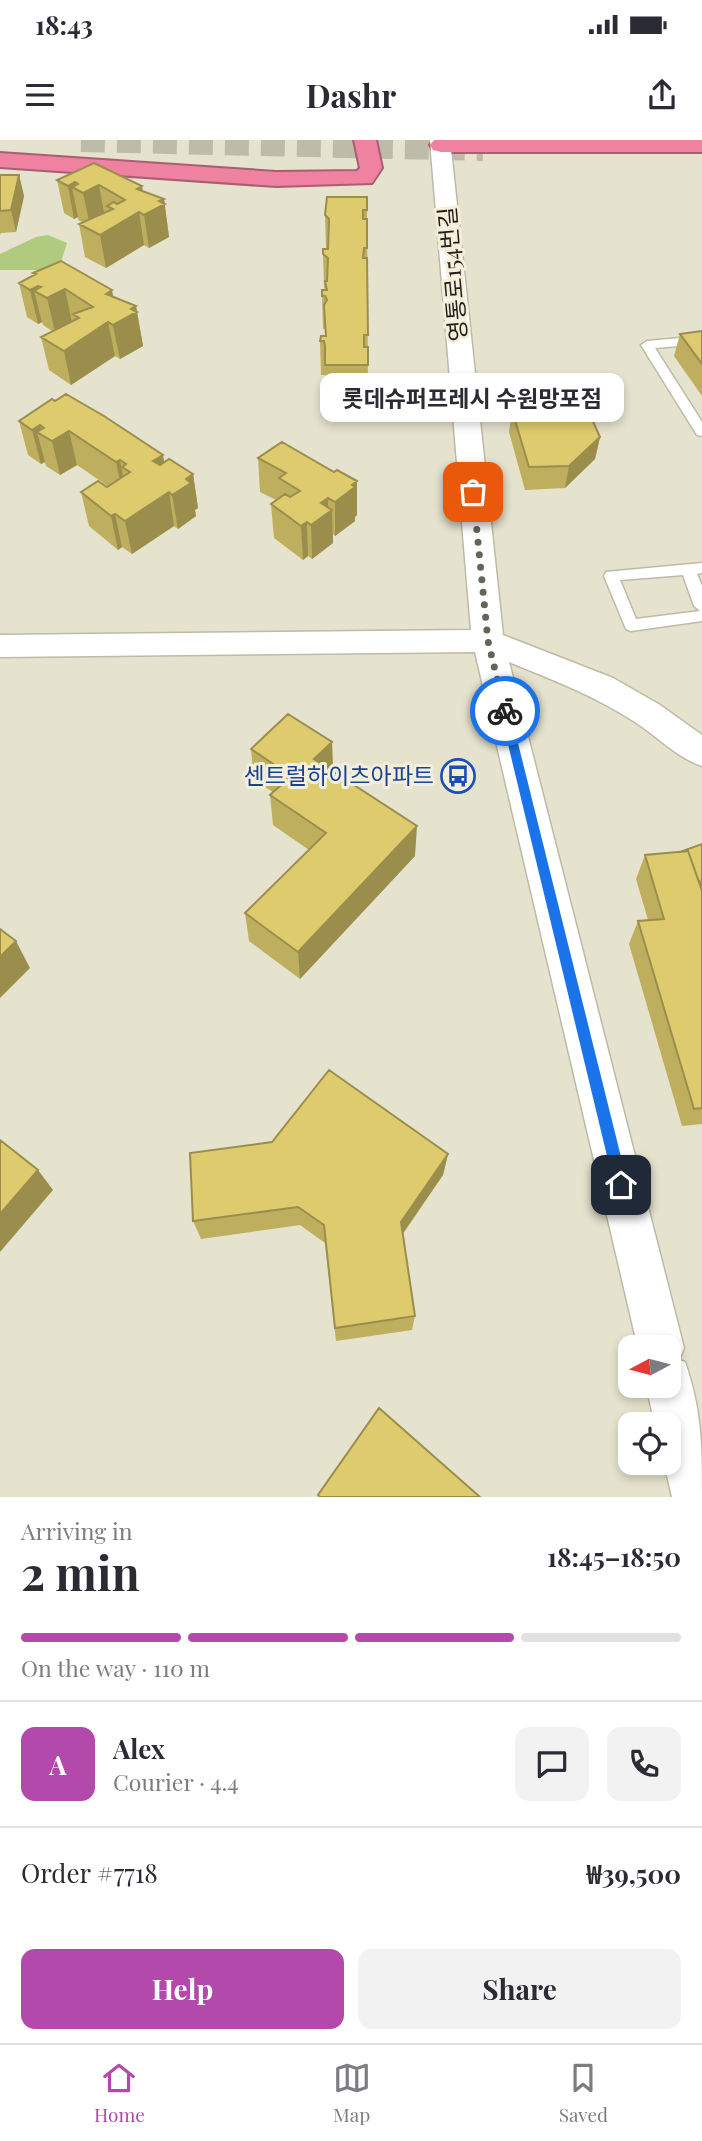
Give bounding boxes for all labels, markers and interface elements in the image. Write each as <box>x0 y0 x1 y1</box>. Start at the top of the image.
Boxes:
text: 18:43 <box>35 7 93 42</box>
text: Dashr <box>306 73 396 116</box>
icon: menu <box>21 76 59 114</box>
icon: share <box>643 76 681 114</box>
street label: 영통로154번길 <box>430 206 473 343</box>
callout: 롯데슈퍼프레시 수원망포점 <box>321 373 625 422</box>
text: 롯데슈퍼프레시 수원망포점 <box>342 382 602 413</box>
pin <box>443 462 503 522</box>
icon: bag <box>454 473 492 511</box>
courier <box>470 676 540 746</box>
icon: bike <box>486 692 524 730</box>
bus stop icon: 센트럴하이츠아파트 <box>439 757 477 795</box>
place label: 센트럴하이츠아파트 <box>244 759 434 790</box>
pin <box>591 1155 651 1215</box>
icon: home <box>602 1166 640 1204</box>
north arrow <box>618 1335 681 1398</box>
map controls <box>618 1335 681 1475</box>
button: locate <box>618 1412 681 1475</box>
text: Arriving in <box>21 1515 133 1546</box>
text: 18:45–18:50 <box>547 1539 681 1574</box>
text: 2 min <box>21 1541 140 1603</box>
text: On the way · 110 m <box>21 1652 210 1683</box>
button: chat <box>515 1727 589 1801</box>
button: phone <box>607 1727 681 1801</box>
text: Alex <box>113 1731 165 1766</box>
text: A <box>49 1747 67 1782</box>
text: Courier · 4.4 <box>113 1766 239 1797</box>
text: Order #7718 <box>21 1855 158 1890</box>
text: ₩39,500 <box>586 1856 681 1891</box>
button: Help <box>21 1949 344 2029</box>
button: Share <box>358 1949 681 2029</box>
tab: Home <box>94 2059 145 2127</box>
tab: Map <box>333 2059 371 2127</box>
tab: Saved <box>559 2059 608 2127</box>

